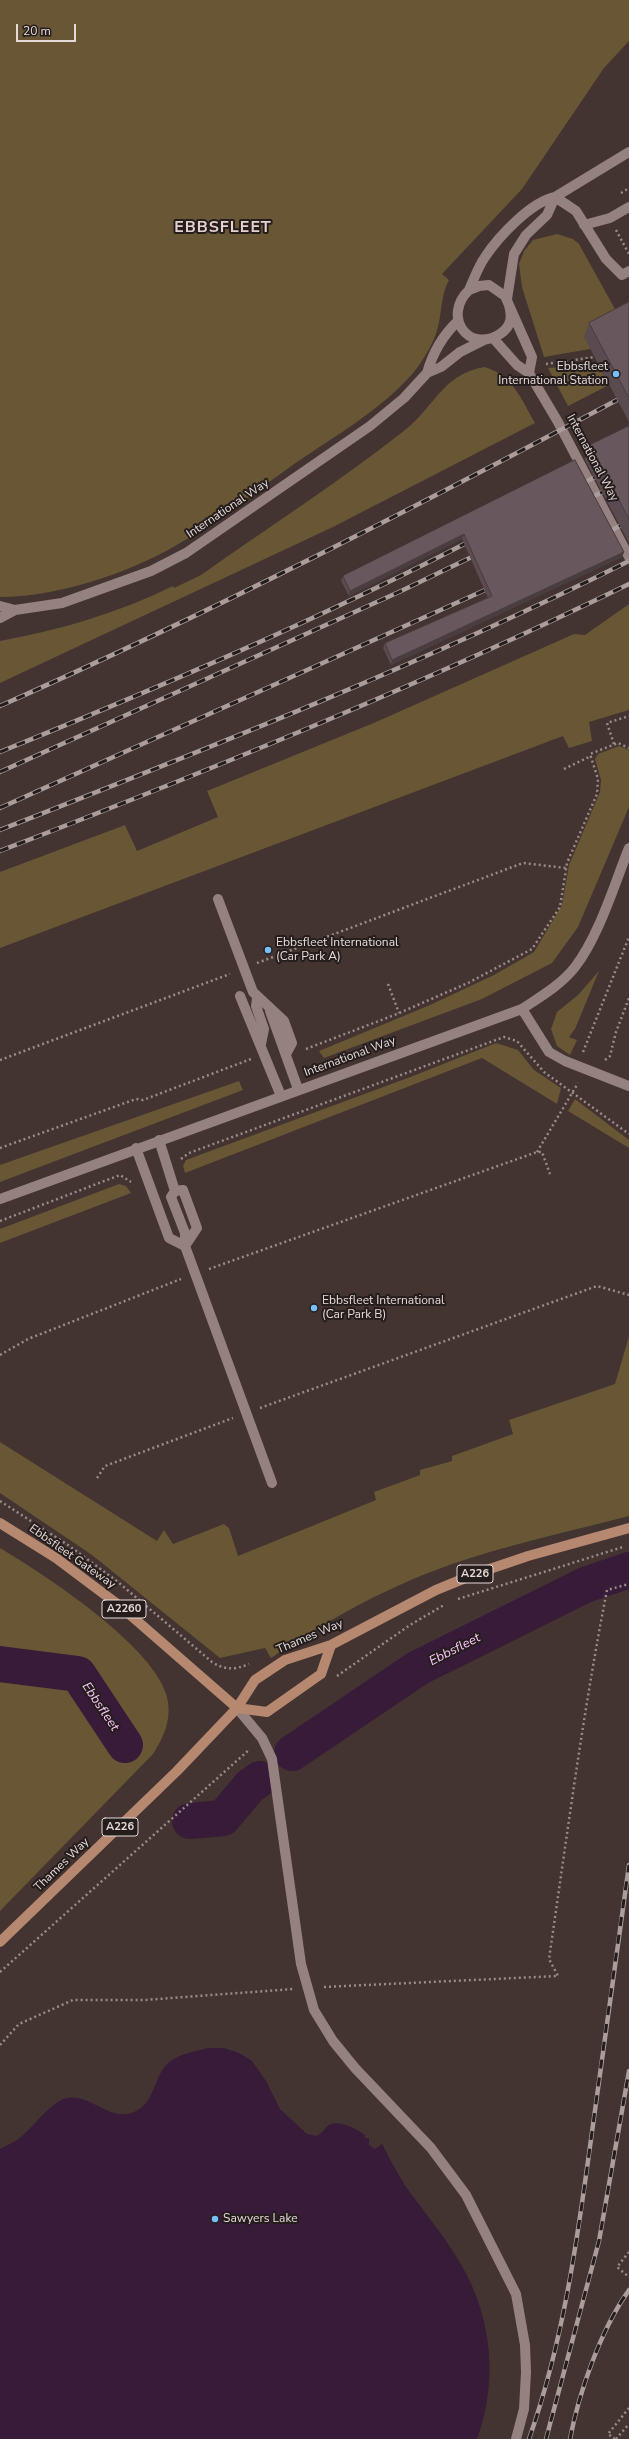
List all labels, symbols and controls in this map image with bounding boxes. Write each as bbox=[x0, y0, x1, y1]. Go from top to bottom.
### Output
scale bar bbox=[18, 16, 78, 42]
text: 20 m bbox=[23, 23, 51, 39]
district label: EBBSFLEET bbox=[174, 218, 272, 238]
place label: Ebbsfleet International Station bbox=[498, 360, 608, 388]
marker: Ebbsfleet International Station bbox=[611, 369, 621, 379]
street label: International Way bbox=[563, 412, 621, 504]
street label: International Way bbox=[184, 476, 272, 542]
place label: Ebbsfleet International (Car Park A) bbox=[276, 936, 399, 964]
marker: Ebbsfleet International (Car Park A) bbox=[263, 945, 273, 955]
street label: International Way bbox=[302, 1034, 398, 1080]
place label: Ebbsfleet International (Car Park B) bbox=[322, 1294, 445, 1322]
marker: Ebbsfleet International (Car Park B) bbox=[309, 1303, 319, 1313]
street label: Ebbsfleet Gateway bbox=[26, 1522, 118, 1592]
road number: A226 bbox=[457, 1565, 493, 1583]
road number: A2260 bbox=[102, 1600, 146, 1618]
street label: Thames Way bbox=[275, 1617, 345, 1657]
water label: Ebbsfleet bbox=[427, 1630, 483, 1670]
water label: Ebbsfleet bbox=[78, 1680, 122, 1734]
road number: A226 bbox=[102, 1818, 138, 1836]
street label: Thames Way bbox=[31, 1835, 93, 1895]
place label: Sawyers Lake bbox=[223, 2212, 298, 2226]
marker: Sawyers Lake bbox=[210, 2214, 220, 2224]

